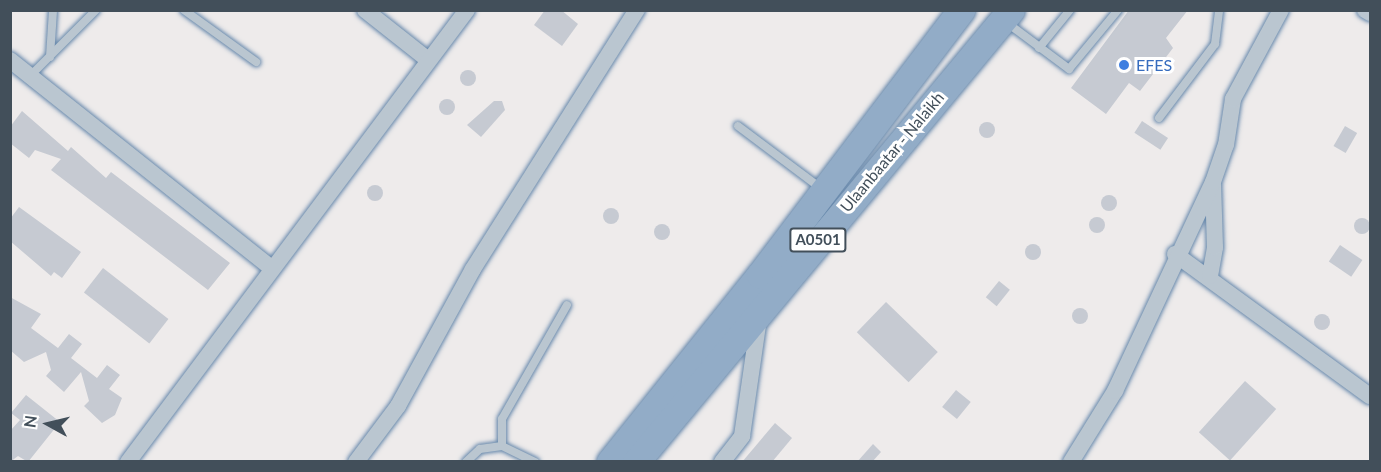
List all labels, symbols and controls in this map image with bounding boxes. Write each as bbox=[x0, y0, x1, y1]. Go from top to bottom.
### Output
place label: EFES bbox=[1136, 55, 1172, 75]
marker: EFES bbox=[1117, 58, 1131, 72]
street label: Ulaanbaatar - Nalaikh bbox=[836, 88, 948, 216]
road number: A0501 bbox=[788, 228, 848, 252]
north arrow bbox=[18, 394, 78, 454]
text: N bbox=[19, 414, 40, 429]

